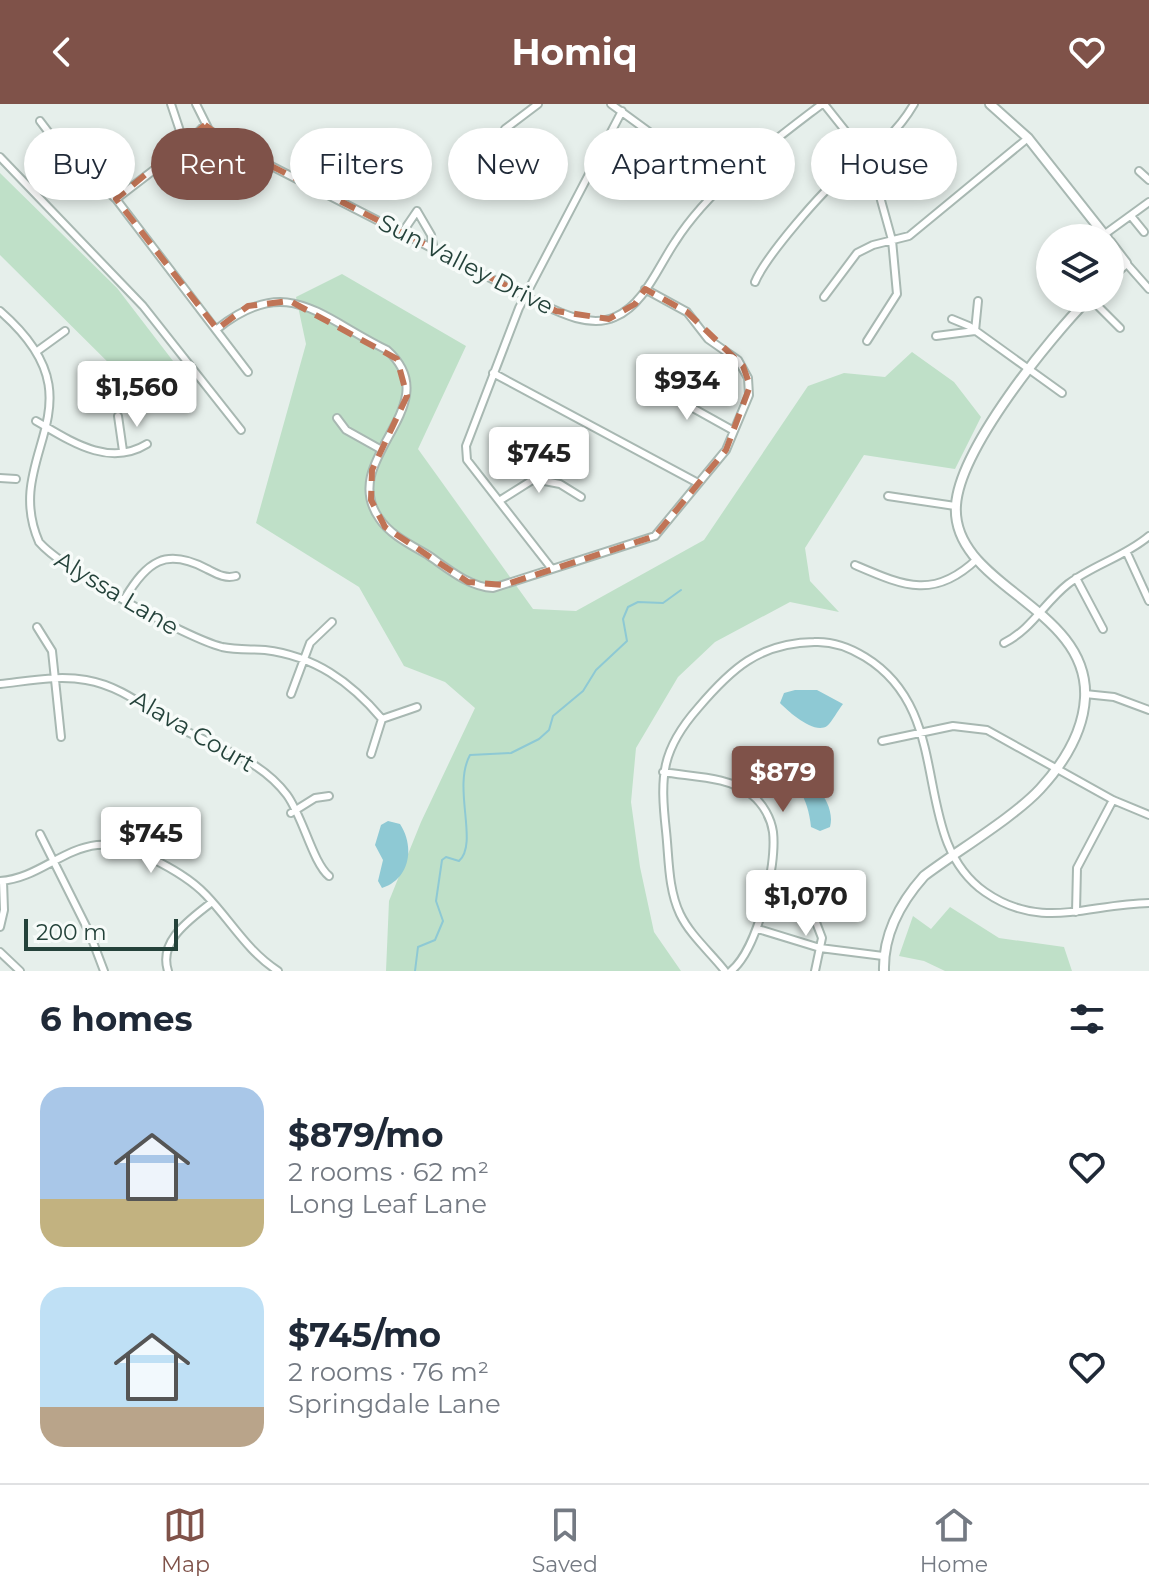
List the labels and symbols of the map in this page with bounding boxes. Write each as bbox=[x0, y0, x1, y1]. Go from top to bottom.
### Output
street label: Sun Valley Drive bbox=[374, 207, 558, 321]
pin: $934 bbox=[640, 354, 734, 422]
pin: $1,560 bbox=[72, 361, 202, 429]
pin: $745 bbox=[492, 427, 586, 495]
street label: Alyssa Lane bbox=[50, 545, 184, 641]
street label: Alava Court bbox=[126, 684, 260, 778]
pin: $879 bbox=[736, 746, 830, 814]
pin: $745 bbox=[104, 807, 198, 875]
pin: $1,070 bbox=[741, 870, 871, 938]
scale bar bbox=[24, 915, 178, 951]

